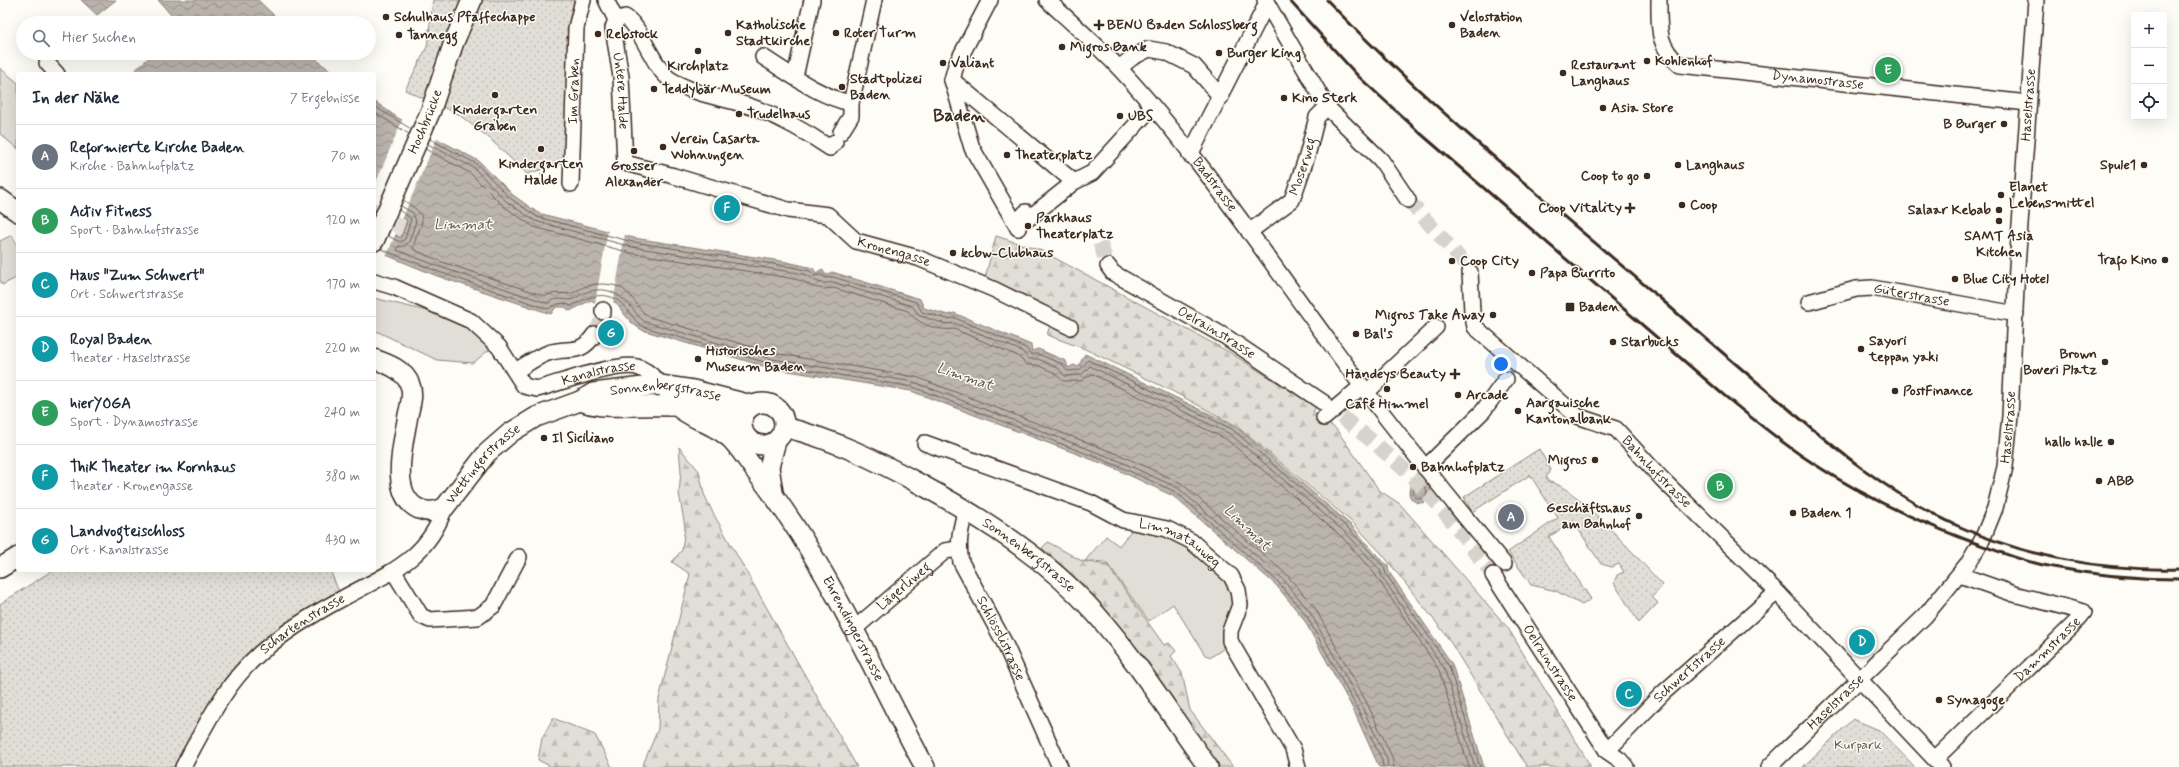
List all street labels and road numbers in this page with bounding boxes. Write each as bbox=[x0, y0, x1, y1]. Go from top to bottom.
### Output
street label: Untere Halde bbox=[608, 51, 632, 130]
street label: Im Graben bbox=[564, 58, 584, 124]
street label: Dynamostrasse bbox=[1771, 66, 1865, 94]
street label: Haselstrasse bbox=[2017, 68, 2040, 142]
street label: Hochbrücke bbox=[404, 87, 446, 157]
street label: Moserweg bbox=[1285, 135, 1322, 198]
street label: Badstrasse bbox=[1188, 154, 1241, 216]
street label: Kronengasse bbox=[855, 233, 934, 271]
street label: Güterstrasse bbox=[1872, 279, 1951, 311]
street label: Oelrainstrasse bbox=[1174, 302, 1259, 363]
street label: Kanalstrasse bbox=[560, 357, 636, 390]
street label: Sonnenbergstrasse bbox=[609, 375, 723, 406]
street label: Haselstrasse bbox=[1996, 391, 2020, 464]
street label: Wettingerstrasse bbox=[442, 420, 524, 508]
street label: Bahnhofstrasse bbox=[1618, 432, 1695, 512]
street label: Sonnenbergstrasse bbox=[979, 514, 1079, 596]
street label: Limmatauweg bbox=[1137, 514, 1224, 572]
street label: Lägerliweg bbox=[873, 558, 936, 615]
street label: Ehrendingerstrasse bbox=[818, 573, 888, 684]
street label: Schartenstrasse bbox=[256, 590, 348, 658]
street label: Schlösslistrasse bbox=[972, 593, 1029, 684]
street label: Dammstrasse bbox=[2010, 614, 2085, 686]
street label: Oelrainstrasse bbox=[1519, 621, 1582, 705]
street label: Schwertstrasse bbox=[1649, 632, 1730, 707]
street label: Haselstrasse bbox=[1803, 671, 1868, 734]

